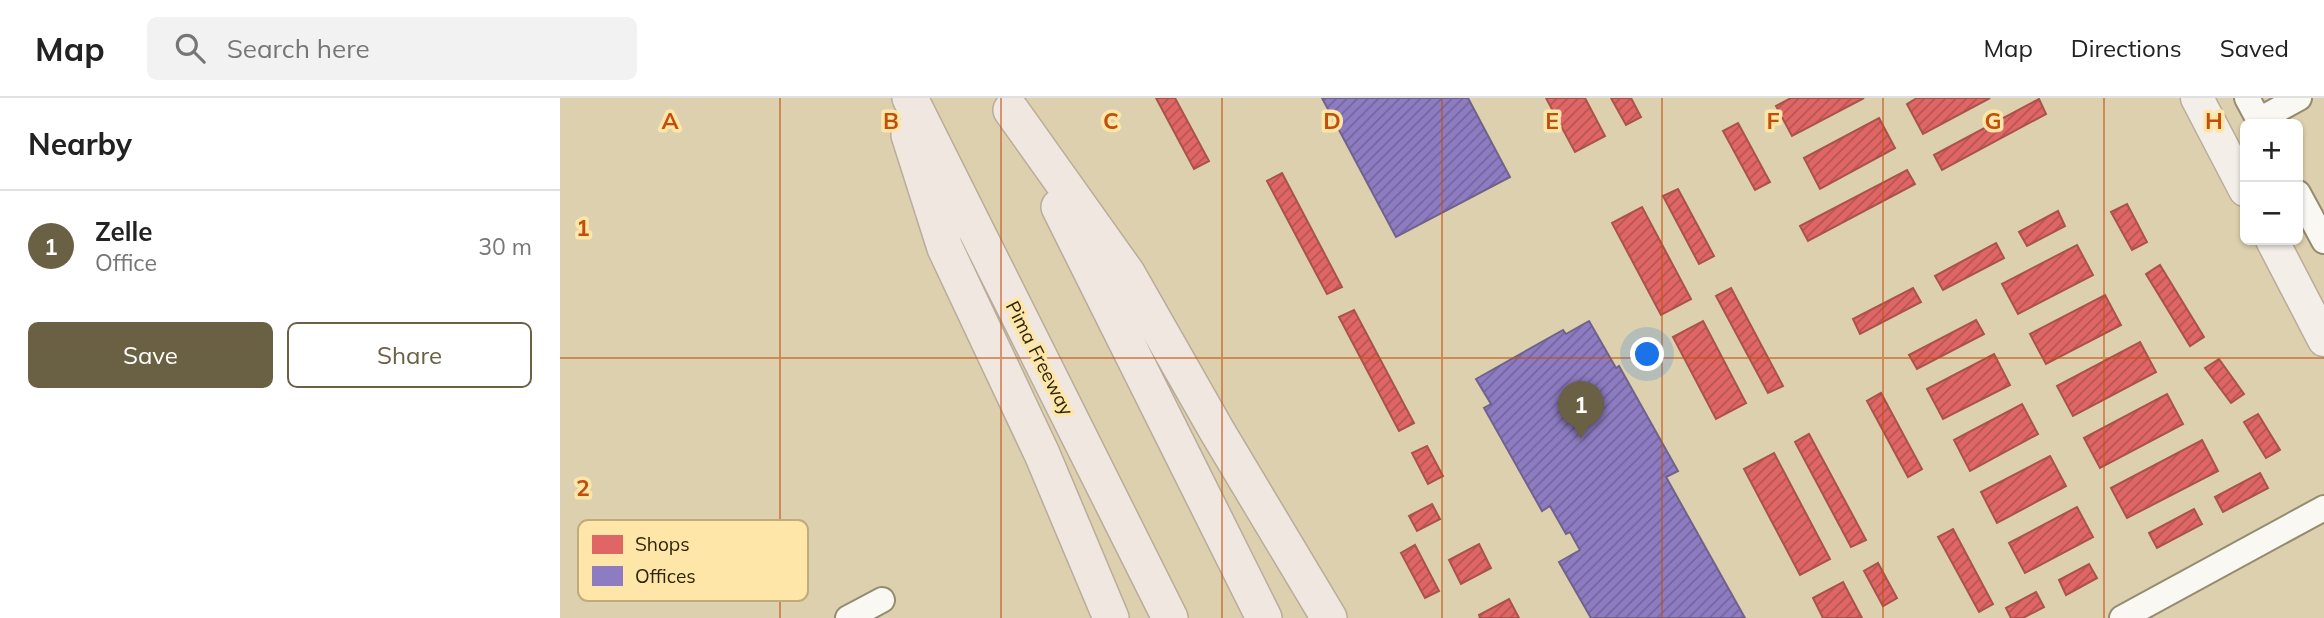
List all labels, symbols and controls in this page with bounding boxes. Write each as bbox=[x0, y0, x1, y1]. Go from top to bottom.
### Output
search box bbox=[147, 17, 637, 80]
text: Map bbox=[35, 28, 105, 69]
icon: search bbox=[171, 29, 209, 67]
text: Search here bbox=[227, 32, 370, 65]
text: Map bbox=[1983, 33, 2033, 63]
text: Directions bbox=[2071, 33, 2182, 63]
text: Saved bbox=[2220, 33, 2289, 63]
text: A bbox=[661, 106, 679, 135]
text: B bbox=[883, 106, 899, 135]
text: C bbox=[1103, 106, 1119, 135]
text: D bbox=[1323, 106, 1341, 135]
text: E bbox=[1545, 106, 1559, 135]
text: F bbox=[1766, 106, 1780, 135]
text: G bbox=[1984, 106, 2002, 135]
text: H bbox=[2205, 106, 2223, 135]
map controls bbox=[2240, 119, 2303, 245]
button: + bbox=[2240, 119, 2303, 182]
text: Nearby bbox=[28, 125, 132, 163]
button: − bbox=[2240, 182, 2303, 245]
text: 1 bbox=[576, 213, 590, 242]
text: Zelle bbox=[95, 215, 153, 248]
text: 1 bbox=[44, 232, 58, 261]
text: 30 m bbox=[478, 232, 532, 261]
text: Office bbox=[95, 248, 157, 277]
street label: Pima Freeway bbox=[1001, 297, 1079, 419]
button: Save bbox=[28, 322, 273, 388]
button: Share bbox=[287, 322, 532, 388]
your location bbox=[1630, 337, 1664, 371]
pin: 1 bbox=[1558, 381, 1604, 439]
text: 2 bbox=[576, 473, 590, 502]
legend bbox=[578, 520, 808, 601]
text: Shops bbox=[635, 532, 690, 556]
text: Offices bbox=[635, 564, 696, 588]

